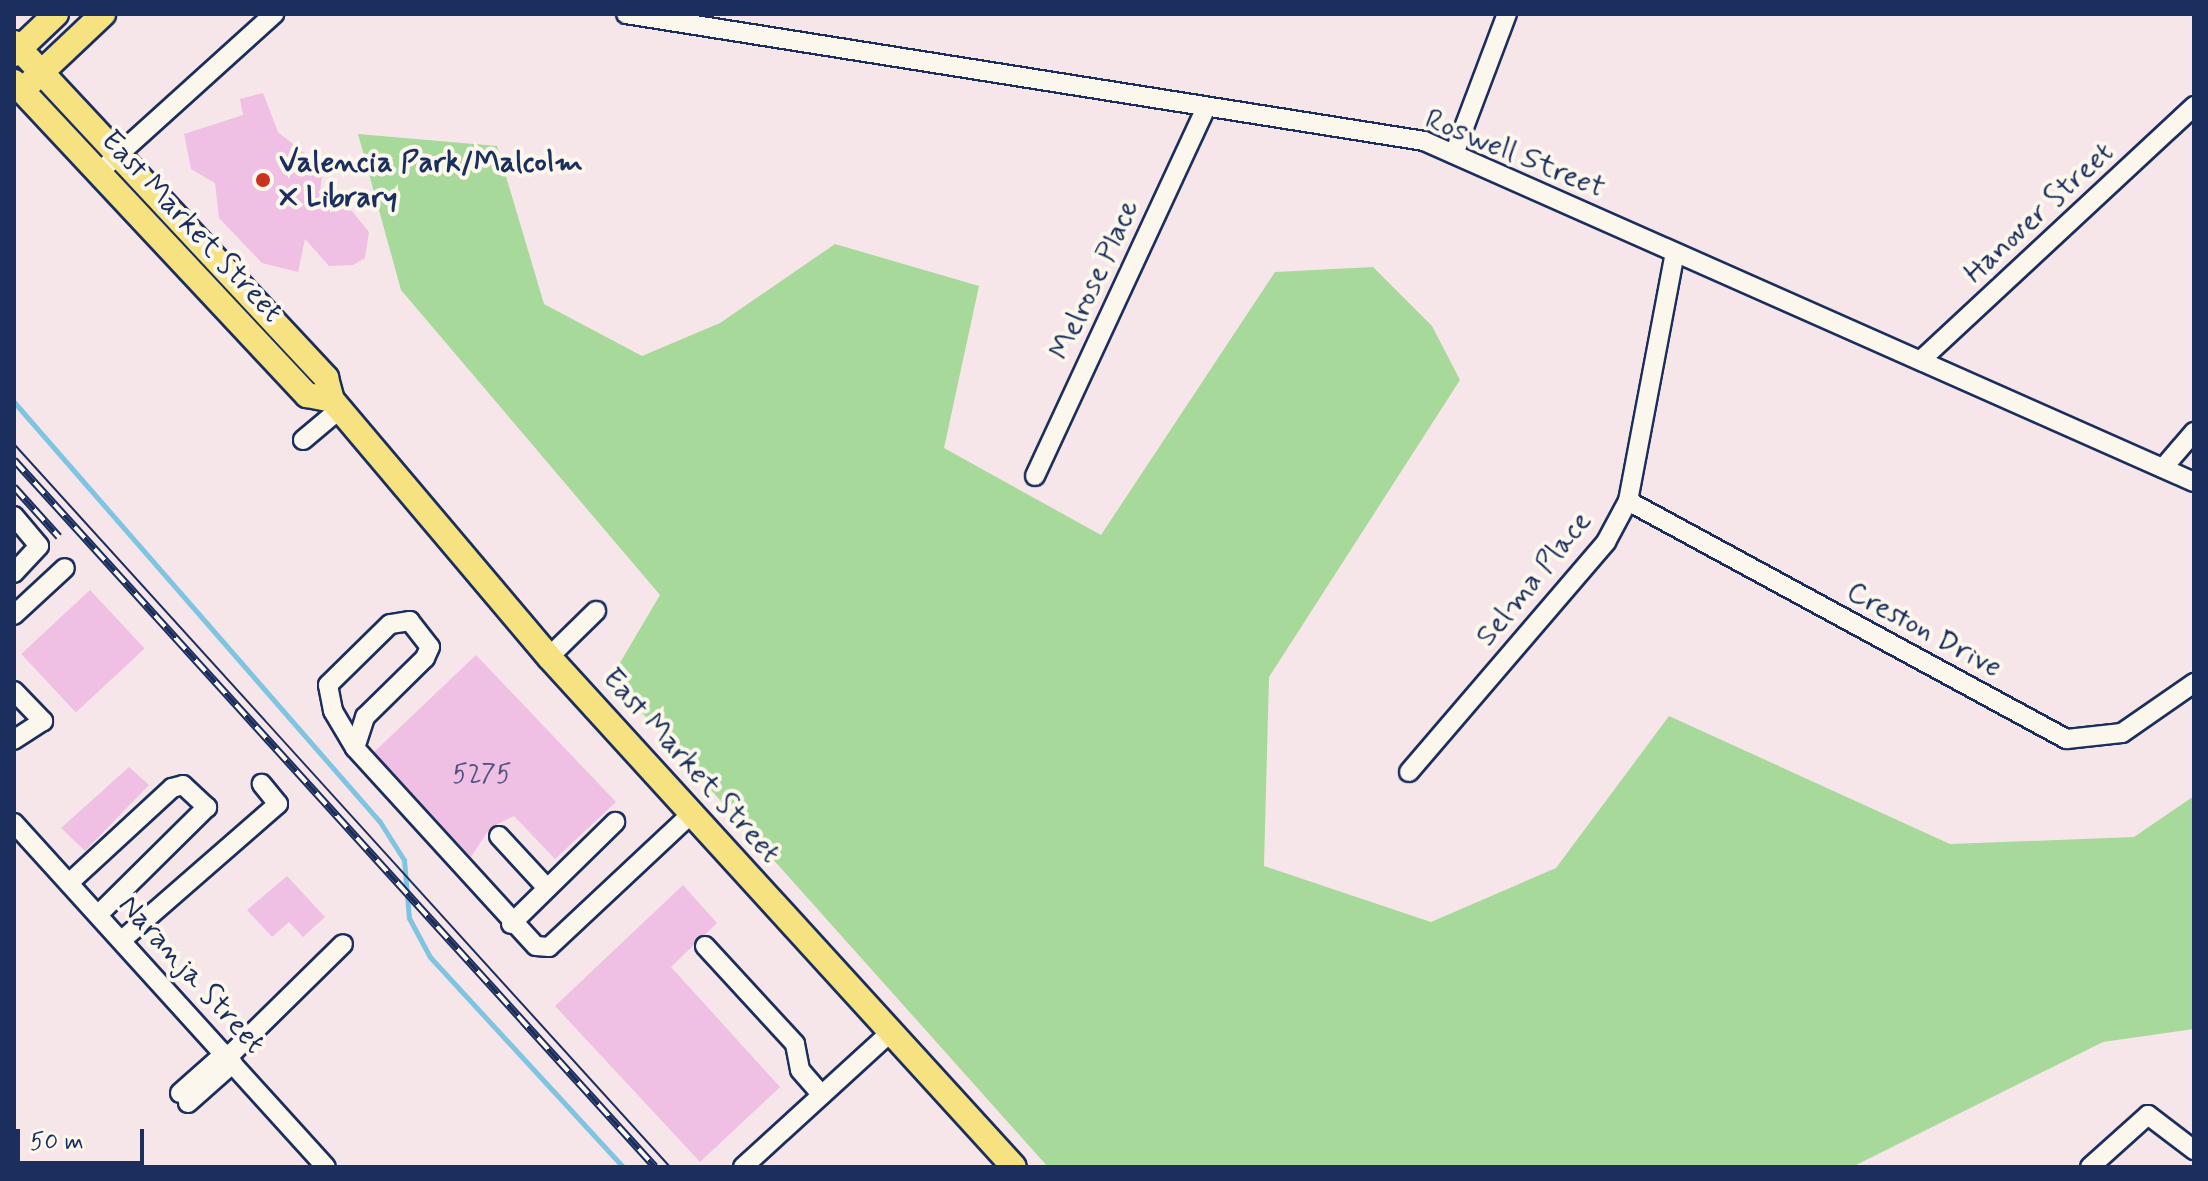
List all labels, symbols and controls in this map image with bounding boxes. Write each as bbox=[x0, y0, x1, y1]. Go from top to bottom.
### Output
street label: Roswell Street bbox=[1420, 102, 1610, 206]
street label: East Market Street bbox=[91, 121, 291, 333]
street label: Hanover Street bbox=[1955, 133, 2123, 293]
place label: Valencia Park/Malcolm X Library bbox=[279, 145, 583, 216]
marker: Valencia Park/Malcolm X Library bbox=[254, 171, 272, 189]
street label: Melrose Place bbox=[1042, 193, 1148, 367]
street label: Selma Place bbox=[1470, 505, 1598, 653]
street label: Creston Drive bbox=[1841, 575, 2007, 685]
street label: East Market Street bbox=[592, 659, 790, 873]
house number: 5275 bbox=[452, 760, 512, 792]
street label: Naranja Street bbox=[108, 886, 274, 1064]
scale bar bbox=[20, 1113, 148, 1163]
text: 50 m bbox=[30, 1127, 84, 1158]

